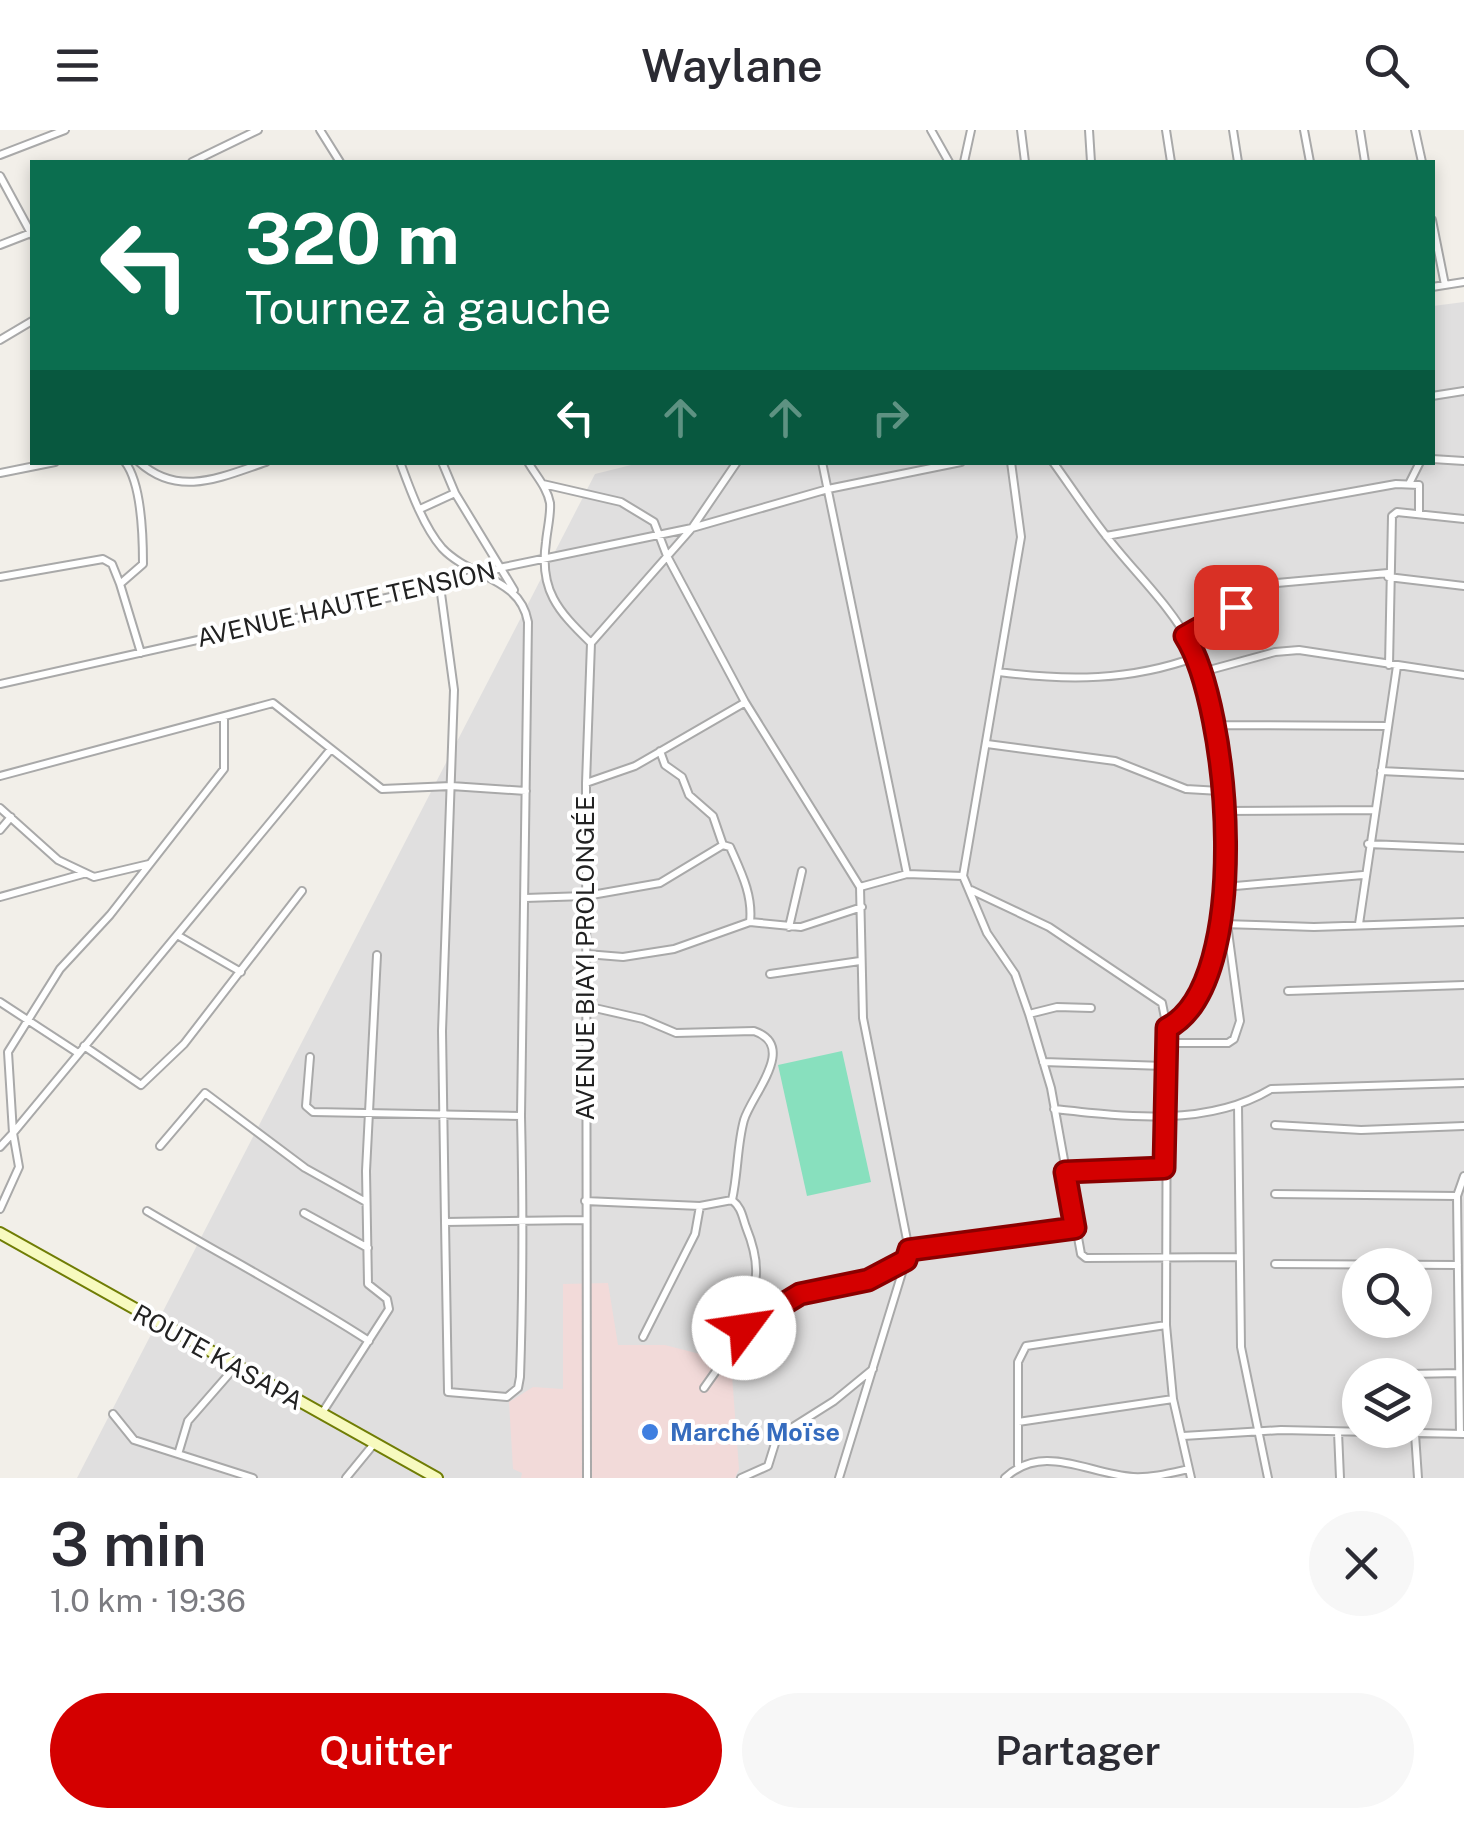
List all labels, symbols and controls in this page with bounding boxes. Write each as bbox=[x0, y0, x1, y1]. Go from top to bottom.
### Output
icon: menu bbox=[50, 38, 105, 93]
icon: search bbox=[1359, 38, 1414, 93]
text: Waylane bbox=[641, 39, 823, 92]
text: 320 m bbox=[245, 197, 460, 280]
icon: left bbox=[80, 200, 210, 330]
text: Tournez à gauche bbox=[245, 281, 611, 334]
icon: left bbox=[548, 390, 603, 445]
icon: ahead bbox=[653, 390, 708, 445]
icon: ahead bbox=[758, 390, 813, 445]
icon: right bbox=[863, 390, 918, 445]
street label: AVENUE HAUTE TENSION bbox=[194, 555, 498, 653]
pin bbox=[1194, 565, 1279, 650]
icon: arrive bbox=[1209, 580, 1264, 635]
street label: AVENUE BIAYI PROLONGÉE bbox=[570, 795, 600, 1121]
map controls bbox=[1342, 1248, 1432, 1448]
button: search bbox=[1342, 1248, 1432, 1338]
position arrow bbox=[692, 1276, 796, 1380]
street label: ROUTE KASAPA bbox=[128, 1298, 308, 1416]
button: layers bbox=[1342, 1358, 1432, 1448]
place label: Marché Moïse bbox=[670, 1417, 840, 1447]
marker: Marché Moïse bbox=[639, 1421, 661, 1443]
text: 3 min bbox=[50, 1509, 207, 1580]
button: close bbox=[1309, 1511, 1414, 1616]
text: 1.0 km · 19:36 bbox=[50, 1582, 246, 1619]
button: Quitter bbox=[50, 1693, 722, 1808]
button: Partager bbox=[742, 1693, 1414, 1808]

